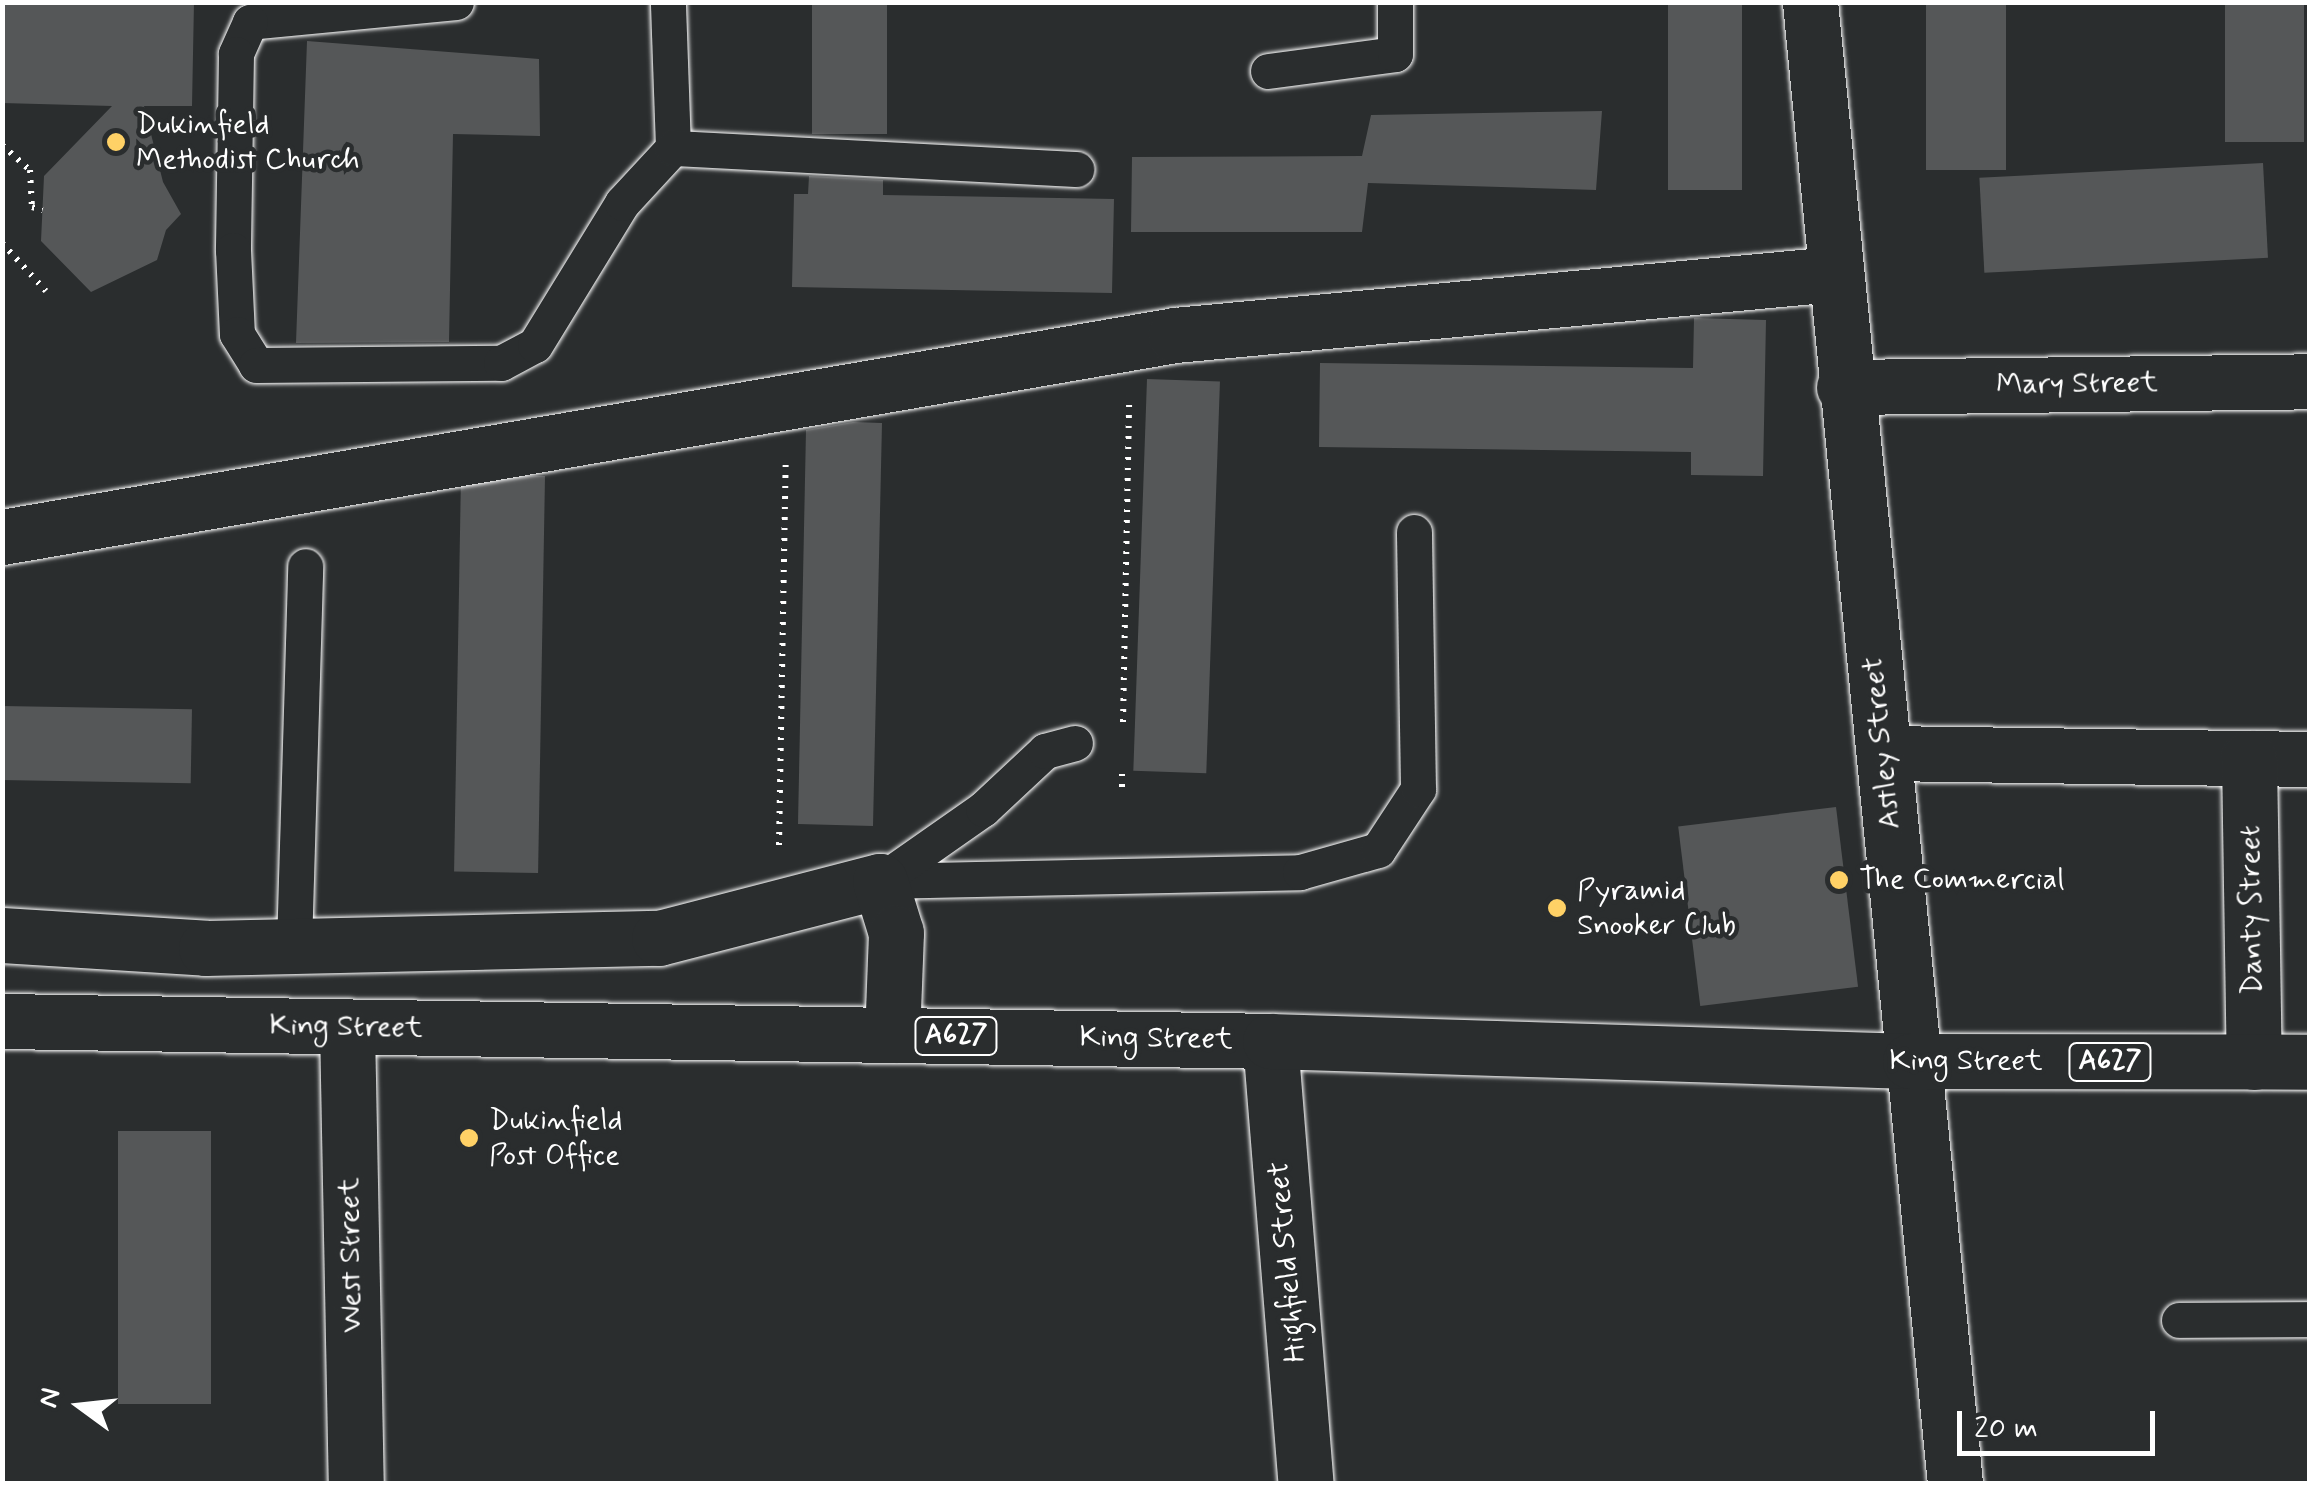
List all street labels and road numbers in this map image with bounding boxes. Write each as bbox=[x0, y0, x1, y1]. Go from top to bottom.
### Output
street label: Mary Street bbox=[1996, 365, 2158, 403]
street label: Astley Street bbox=[1855, 656, 1909, 830]
street label: Danty Street bbox=[2232, 822, 2272, 998]
street label: King Street bbox=[269, 1008, 423, 1046]
road number: A627 bbox=[914, 1013, 998, 1059]
street label: King Street bbox=[1079, 1020, 1233, 1058]
road number: A627 bbox=[2068, 1039, 2152, 1085]
street label: King Street bbox=[1889, 1043, 2043, 1079]
street label: Highfield Street bbox=[1261, 1161, 1315, 1363]
street label: West Street bbox=[332, 1177, 370, 1333]

